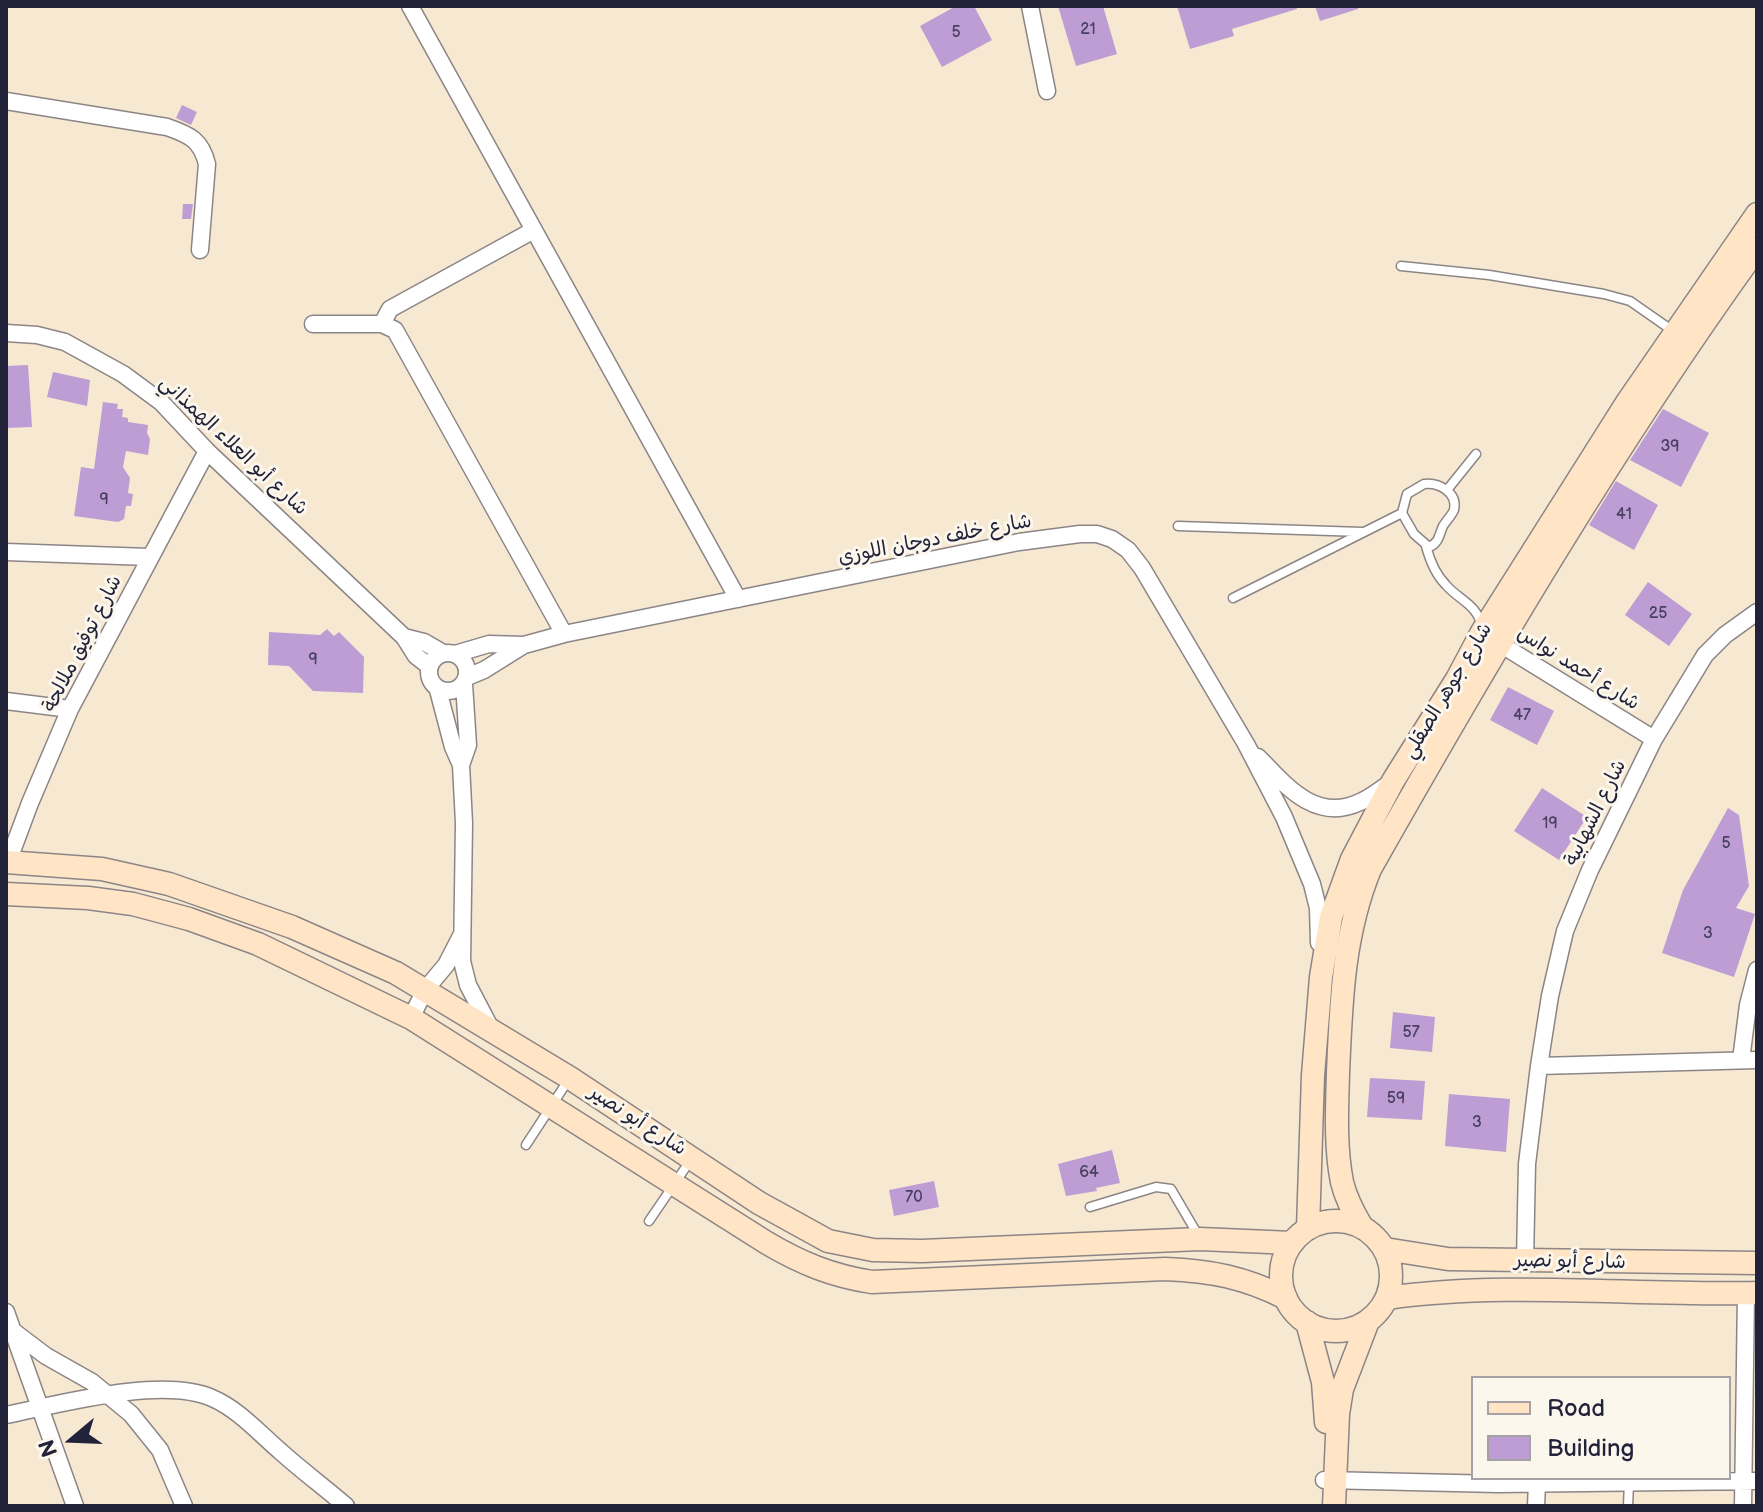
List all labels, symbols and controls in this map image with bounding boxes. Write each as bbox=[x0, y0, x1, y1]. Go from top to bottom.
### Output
house number: 21 bbox=[1080, 20, 1096, 40]
house number: 5 bbox=[951, 23, 961, 43]
street label: شارع أبو العلاء الهمذاني bbox=[154, 371, 312, 521]
house number: 39 bbox=[1660, 437, 1680, 457]
house number: 9 bbox=[99, 490, 109, 510]
house number: 41 bbox=[1616, 505, 1632, 525]
street label: شارع خلف دوجان اللوزي bbox=[836, 509, 1034, 571]
street label: شارع توفيق ملالحة bbox=[38, 571, 128, 717]
house number: 25 bbox=[1649, 604, 1667, 624]
street label: شارع جوهر الصقلي bbox=[1398, 619, 1498, 763]
street label: شارع أحمد نواس bbox=[1512, 622, 1644, 716]
house number: 9 bbox=[308, 650, 318, 670]
house number: 47 bbox=[1513, 706, 1531, 726]
street label: شارع الشهابية bbox=[1560, 756, 1632, 870]
house number: 19 bbox=[1542, 814, 1558, 834]
house number: 5 bbox=[1721, 834, 1731, 854]
house number: 3 bbox=[1703, 924, 1713, 944]
house number: 57 bbox=[1402, 1023, 1420, 1043]
street label: شارع أبو نصير bbox=[584, 1081, 690, 1161]
house number: 59 bbox=[1387, 1089, 1405, 1109]
house number: 3 bbox=[1472, 1113, 1482, 1133]
house number: 64 bbox=[1079, 1163, 1099, 1183]
house number: 70 bbox=[905, 1188, 923, 1208]
street label: شارع أبو نصير bbox=[1514, 1249, 1626, 1275]
legend bbox=[1471, 1376, 1731, 1480]
text: Road bbox=[1547, 1394, 1605, 1423]
north arrow bbox=[32, 1400, 112, 1480]
text: Building bbox=[1547, 1434, 1634, 1463]
text: N bbox=[33, 1436, 64, 1460]

